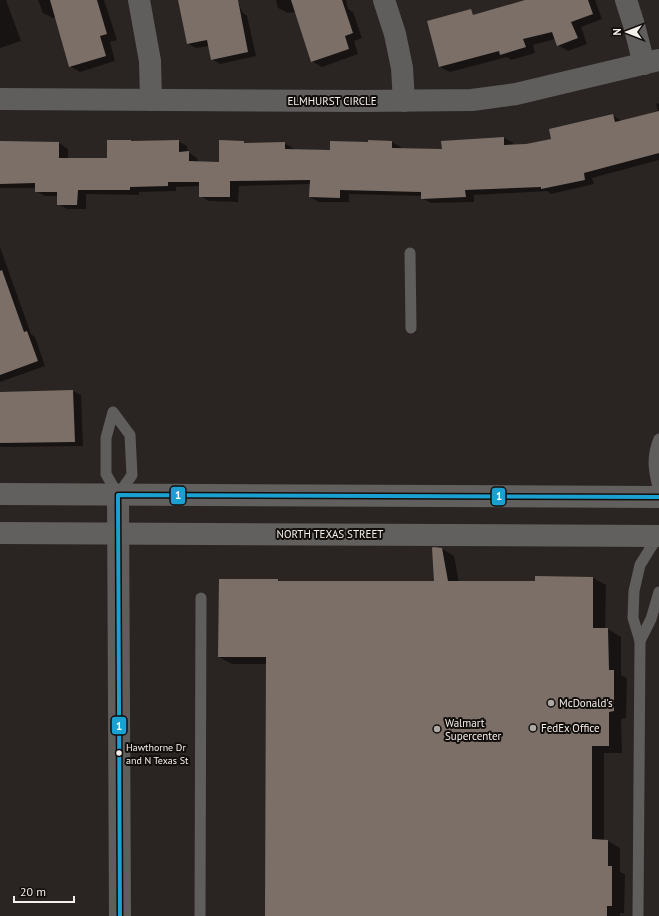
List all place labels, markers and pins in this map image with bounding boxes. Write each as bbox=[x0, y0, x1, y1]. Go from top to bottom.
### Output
place label: McDonald's bbox=[559, 696, 613, 710]
marker: McDonald's bbox=[546, 698, 556, 708]
place label: Walmart Supercenter bbox=[445, 716, 502, 743]
place label: FedEx Office bbox=[541, 721, 600, 735]
marker: FedEx Office bbox=[528, 723, 538, 733]
marker: Walmart Supercenter bbox=[432, 724, 442, 734]
place label: Hawthorne Dr and N Texas St bbox=[126, 741, 189, 767]
marker: Hawthorne Dr and N Texas St bbox=[114, 748, 124, 758]

